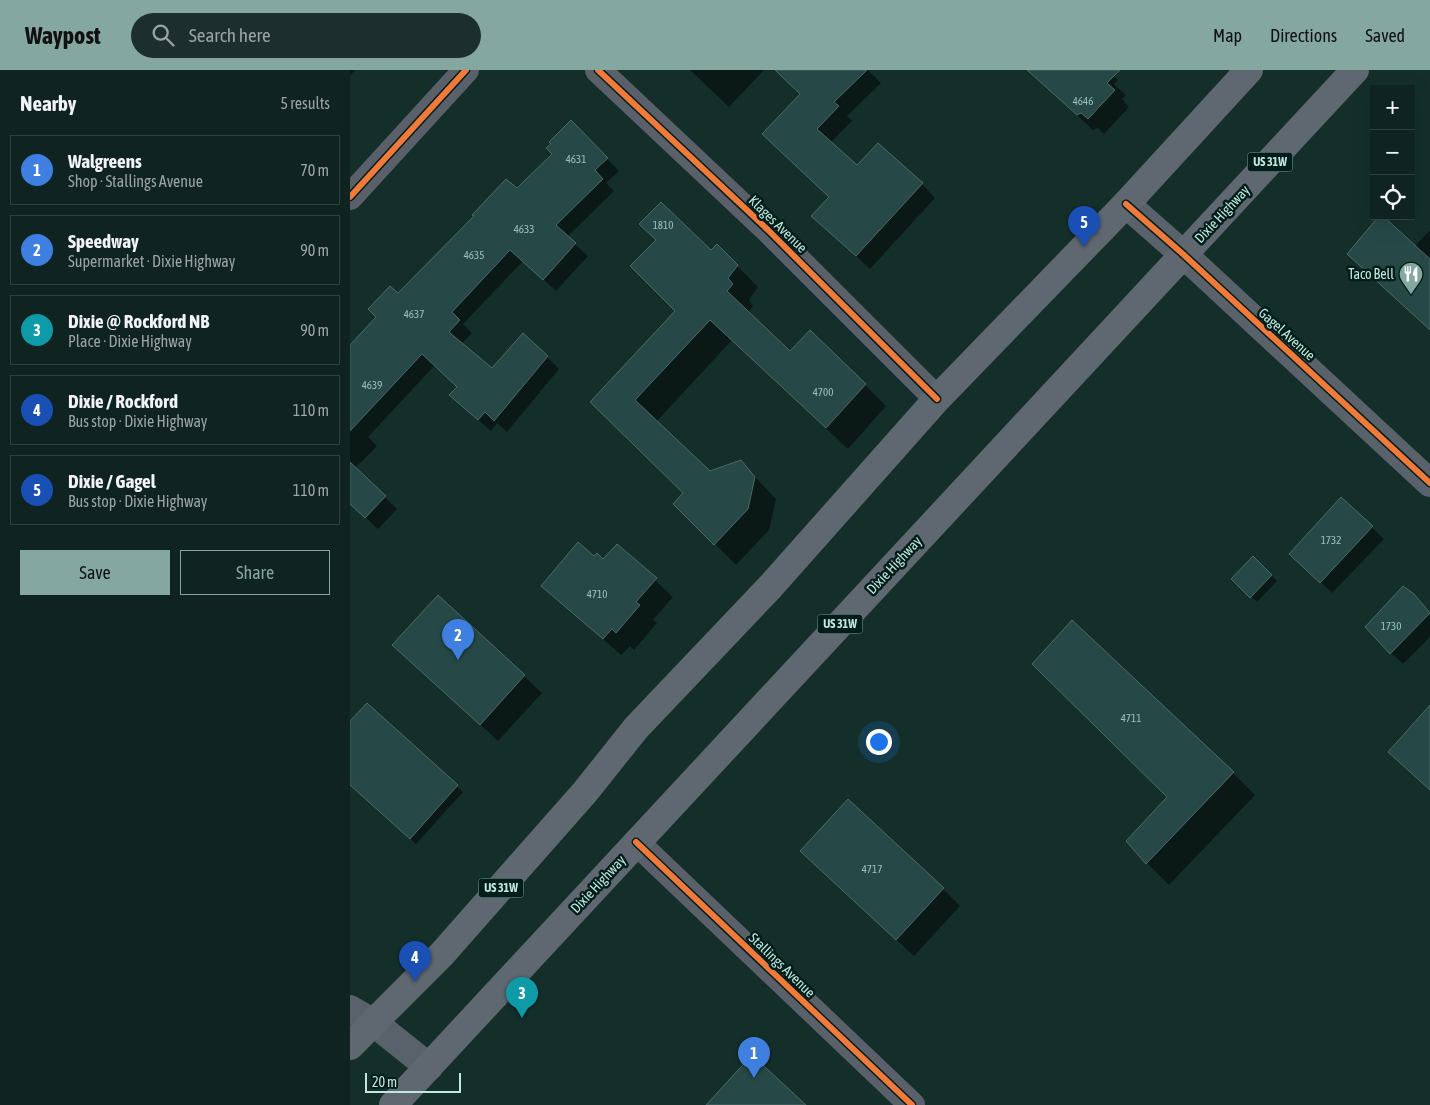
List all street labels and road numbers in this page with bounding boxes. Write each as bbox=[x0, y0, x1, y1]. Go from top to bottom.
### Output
road number: US 31W bbox=[1248, 152, 1292, 171]
street label: Dixie Highway bbox=[1191, 182, 1253, 246]
street label: Klages Avenue bbox=[746, 192, 810, 256]
street label: Gagel Avenue bbox=[1255, 304, 1319, 364]
street label: Dixie Highway bbox=[863, 533, 925, 597]
road number: US 31W bbox=[818, 614, 862, 634]
street label: Dixie Highway bbox=[567, 852, 629, 916]
road number: US 31W bbox=[478, 878, 524, 898]
street label: Stallings Avenue bbox=[746, 930, 818, 1000]

